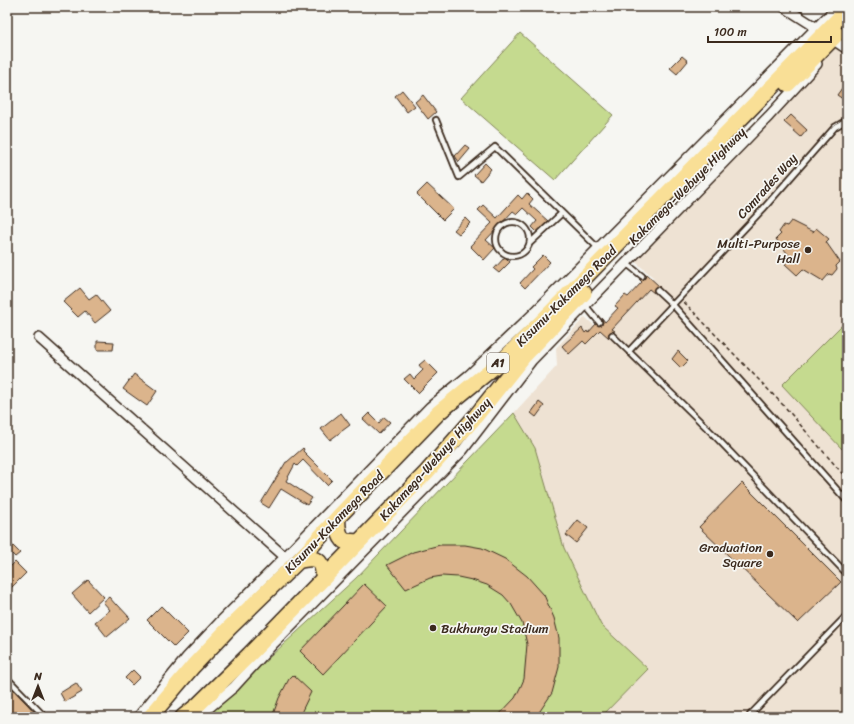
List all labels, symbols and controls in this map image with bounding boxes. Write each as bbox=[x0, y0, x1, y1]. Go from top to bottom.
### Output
scale bar bbox=[708, 18, 831, 44]
text: 100 m bbox=[714, 21, 747, 43]
street label: Kakamega-Webuye Highway bbox=[623, 121, 752, 250]
street label: Comrades Way bbox=[731, 148, 803, 224]
place label: Multi-Purpose Hall bbox=[717, 232, 800, 270]
street label: Kisumu-Kakamega Road bbox=[510, 239, 623, 352]
marker: Multi-Purpose Hall bbox=[803, 245, 813, 255]
road number: A1 bbox=[487, 353, 509, 373]
street label: Kakamega-Webuye Highway bbox=[373, 392, 497, 526]
street label: Kisumu-Kakamega Road bbox=[279, 464, 390, 579]
place label: Graduation Square bbox=[699, 536, 762, 574]
marker: Graduation Square bbox=[765, 549, 775, 559]
place label: Bukhungu Stadium bbox=[441, 617, 549, 640]
marker: Bukhungu Stadium bbox=[428, 623, 438, 633]
north arrow bbox=[18, 666, 58, 706]
text: N bbox=[33, 667, 42, 686]

